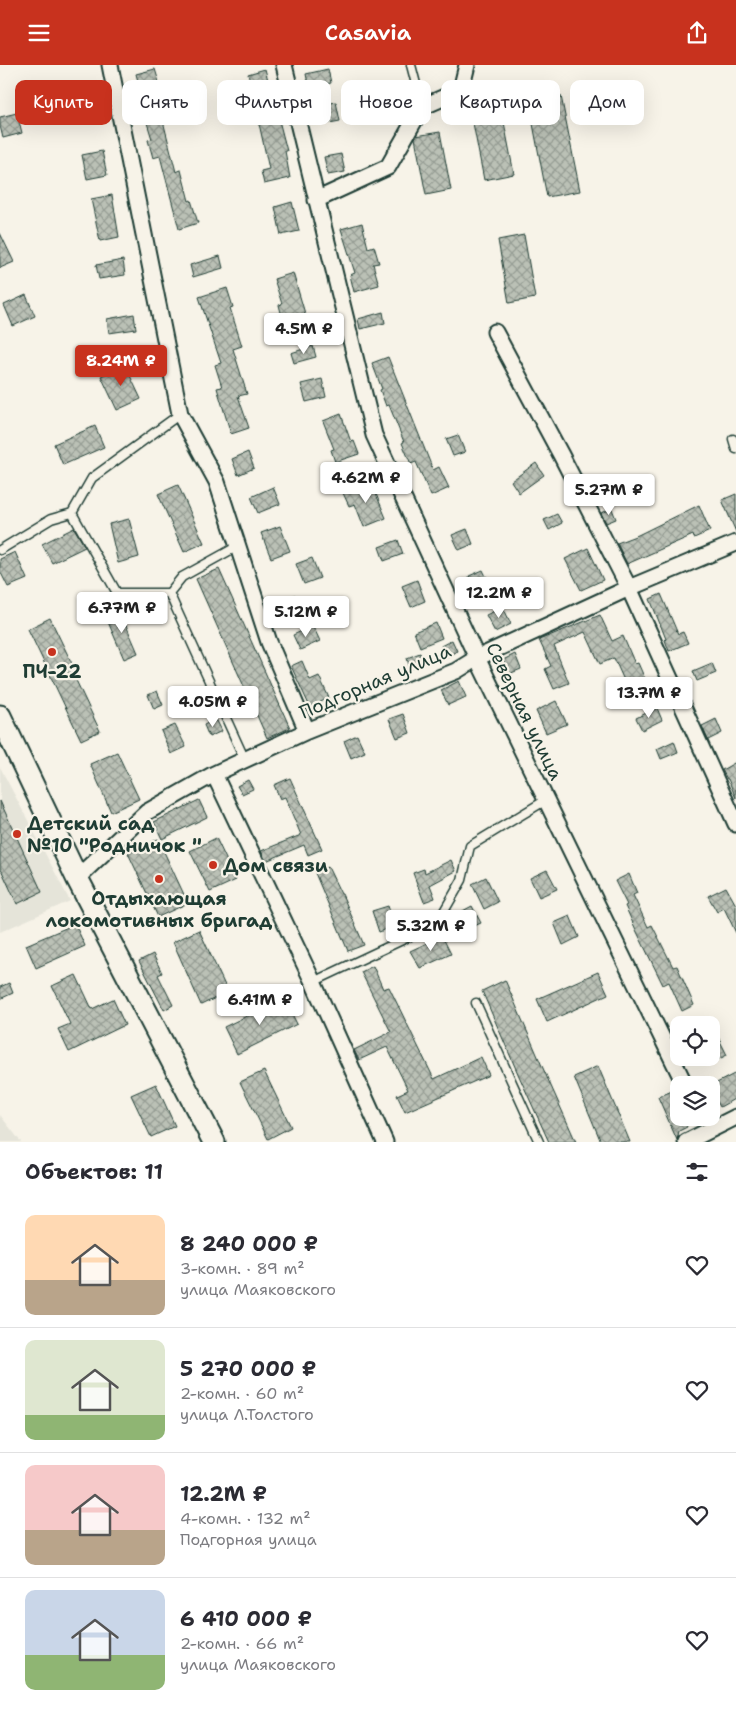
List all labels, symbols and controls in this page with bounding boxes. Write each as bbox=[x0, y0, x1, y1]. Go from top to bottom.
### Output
text: Casavia bbox=[325, 18, 411, 47]
icon: menu bbox=[25, 19, 53, 47]
icon: share bbox=[683, 19, 711, 47]
chip: Купить bbox=[15, 80, 112, 125]
chip: Снять bbox=[122, 80, 207, 125]
chip: Фильтры bbox=[217, 80, 331, 125]
chip: Новое bbox=[341, 80, 431, 125]
chip: Квартира bbox=[441, 80, 560, 125]
chip: Дом bbox=[570, 80, 644, 125]
pin: 4.5M ₽ bbox=[263, 313, 345, 355]
text: 4.5M ₽ bbox=[275, 318, 333, 339]
pin: 8.24M ₽ bbox=[75, 345, 167, 387]
text: 8.24M ₽ bbox=[86, 350, 156, 371]
pin: 4.62M ₽ bbox=[320, 461, 412, 504]
text: 4.62M ₽ bbox=[331, 467, 401, 488]
pin: 5.27M ₽ bbox=[563, 473, 655, 516]
text: 5.27M ₽ bbox=[575, 479, 643, 500]
pin: 12.2M ₽ bbox=[453, 577, 545, 619]
text: 12.2M ₽ bbox=[466, 582, 532, 603]
pin: 6.77M ₽ bbox=[76, 591, 168, 634]
pin: 5.12M ₽ bbox=[260, 595, 352, 638]
text: 6.77M ₽ bbox=[88, 597, 156, 618]
text: 5.12M ₽ bbox=[274, 601, 338, 622]
street label: Подгорная улица bbox=[296, 638, 455, 725]
street label: Северная улица bbox=[480, 638, 569, 784]
marker: ПЧ-22 bbox=[46, 646, 58, 658]
place label: ПЧ-22 bbox=[22, 659, 82, 684]
pin: 13.7M ₽ bbox=[603, 677, 695, 719]
text: 13.7M ₽ bbox=[617, 682, 681, 703]
pin: 4.05M ₽ bbox=[167, 685, 259, 728]
text: 4.05M ₽ bbox=[179, 691, 247, 712]
place label: Детский сад №10 "Родничок " bbox=[27, 811, 202, 858]
marker: Детский сад №10 "Родничок " bbox=[11, 828, 23, 840]
place label: Дом связи bbox=[223, 853, 328, 878]
marker: Дом связи bbox=[207, 859, 219, 871]
marker: Отдыхающая локомотивных бригад bbox=[153, 873, 165, 885]
place label: Отдыхающая локомотивных бригад bbox=[46, 886, 273, 933]
pin: 5.32M ₽ bbox=[385, 909, 477, 952]
text: 5.32M ₽ bbox=[397, 915, 465, 936]
pin: 6.41M ₽ bbox=[214, 983, 306, 1026]
text: 6.41M ₽ bbox=[227, 989, 293, 1010]
map controls bbox=[670, 1016, 720, 1126]
button: locate bbox=[670, 1016, 720, 1066]
button: layers bbox=[670, 1076, 720, 1126]
text: Объектов: 11 bbox=[25, 1158, 163, 1186]
icon: filters bbox=[683, 1158, 711, 1186]
text: 8 240 000 ₽ bbox=[180, 1230, 318, 1258]
icon: home bbox=[65, 1235, 125, 1295]
icon: heart bbox=[683, 1251, 711, 1279]
text: 3-комн. · 89 m² bbox=[180, 1258, 305, 1279]
text: улица Маяковского bbox=[180, 1279, 336, 1300]
text: 5 270 000 ₽ bbox=[180, 1355, 317, 1383]
icon: home bbox=[65, 1360, 125, 1420]
icon: heart bbox=[683, 1376, 711, 1404]
text: 2-комн. · 60 m² bbox=[180, 1383, 304, 1404]
text: улица Л.Толстого bbox=[180, 1404, 314, 1425]
text: 12.2M ₽ bbox=[180, 1480, 267, 1508]
icon: home bbox=[65, 1485, 125, 1545]
icon: heart bbox=[683, 1501, 711, 1529]
text: 4-комн. · 132 m² bbox=[180, 1508, 311, 1529]
text: Подгорная улица bbox=[180, 1529, 317, 1550]
text: 6 410 000 ₽ bbox=[180, 1605, 312, 1633]
icon: home bbox=[65, 1610, 125, 1670]
icon: heart bbox=[683, 1626, 711, 1654]
text: 2-комн. · 66 m² bbox=[180, 1633, 304, 1654]
text: улица Маяковского bbox=[180, 1654, 336, 1675]

